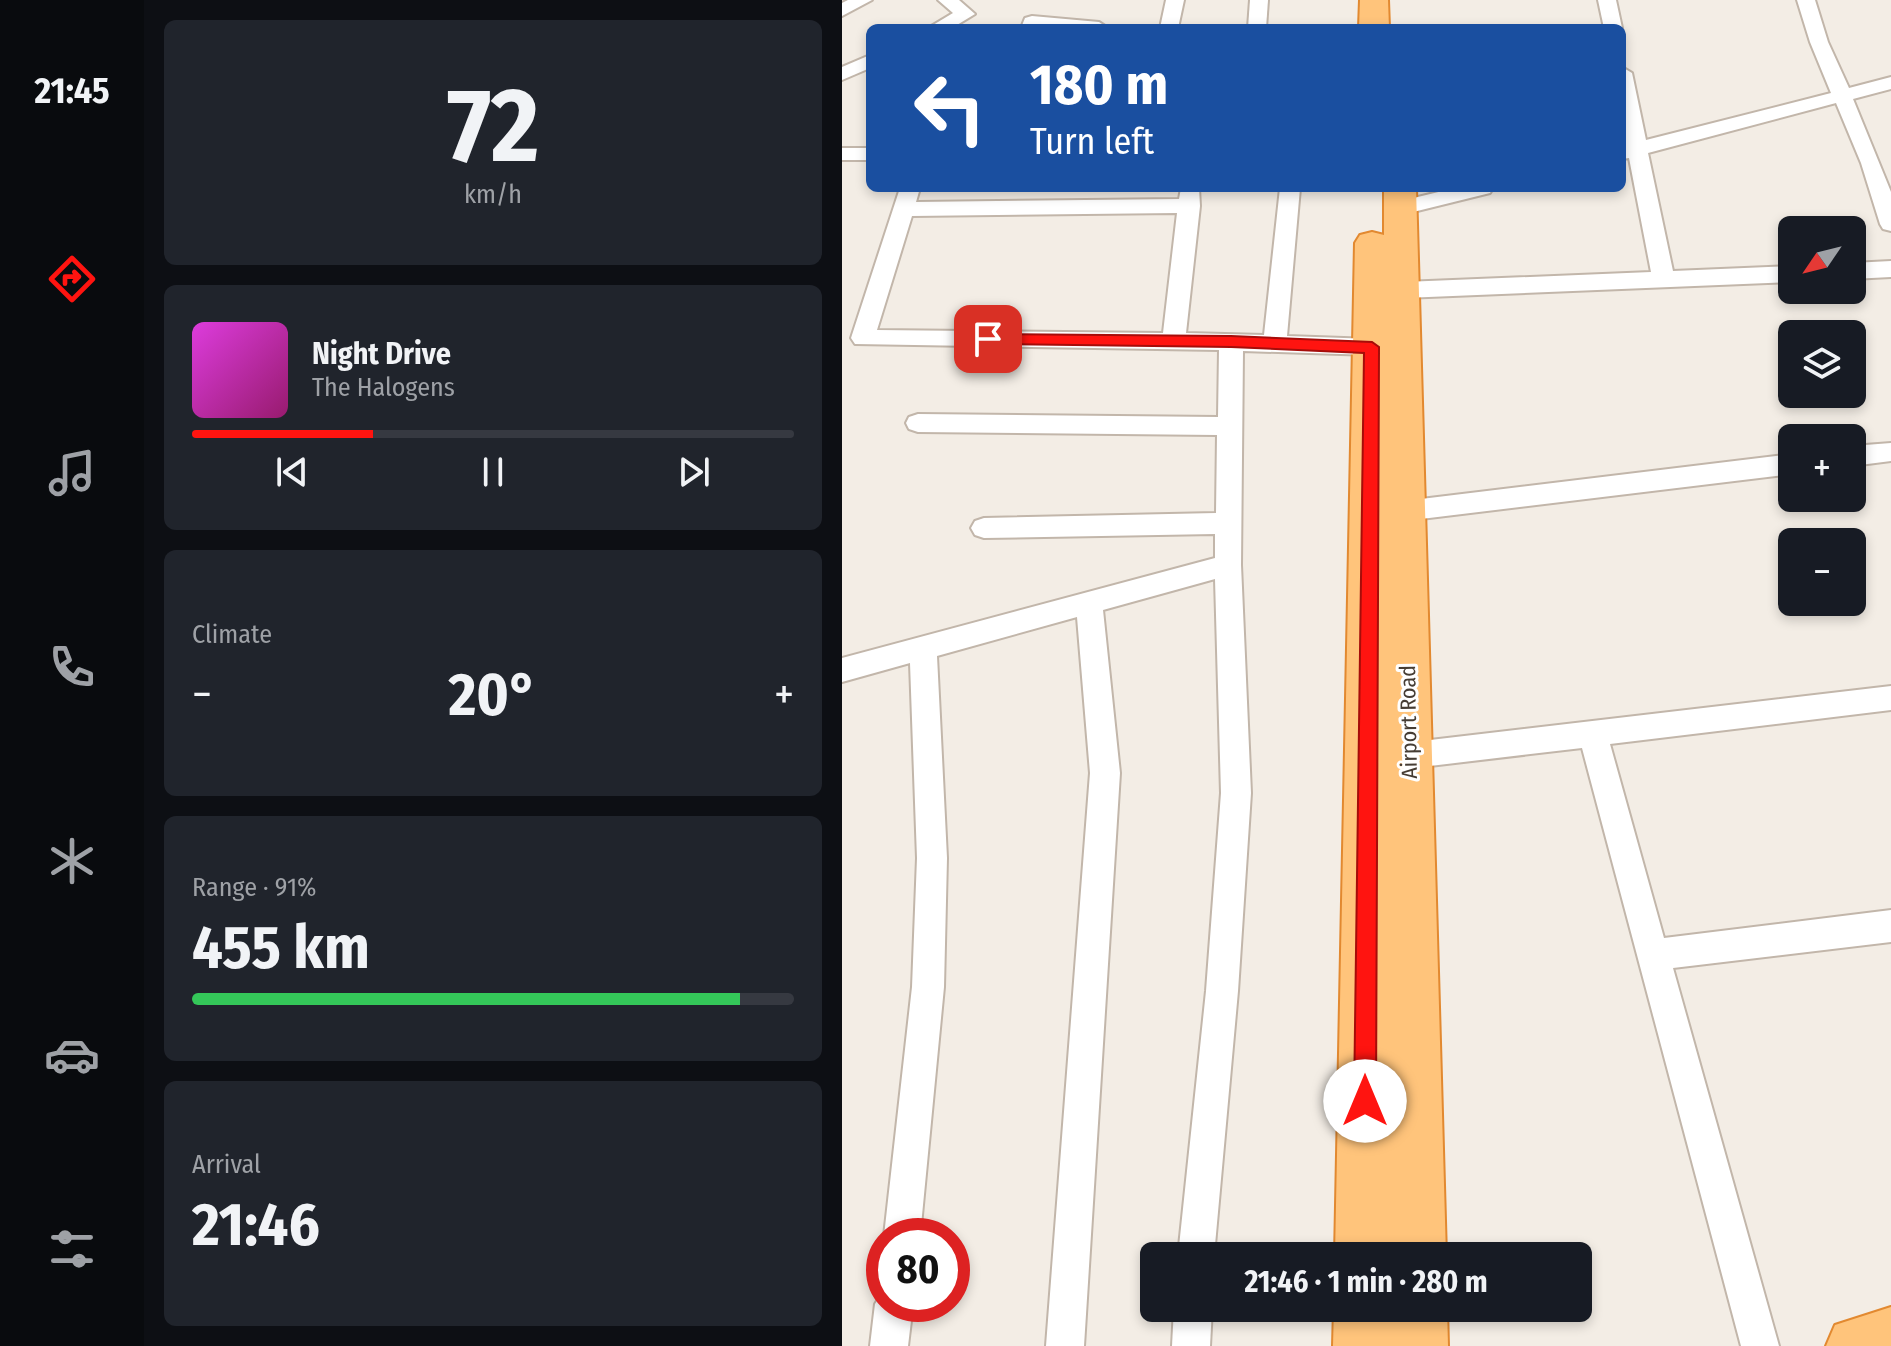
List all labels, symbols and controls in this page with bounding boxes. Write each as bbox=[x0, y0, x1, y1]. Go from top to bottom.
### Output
text: 180 m bbox=[1030, 52, 1168, 119]
icon: left bbox=[898, 56, 1002, 160]
text: 72 bbox=[447, 64, 539, 189]
text: 21:45 bbox=[34, 69, 110, 113]
text: Turn left bbox=[1030, 120, 1154, 164]
text: km/h bbox=[464, 179, 522, 210]
north arrow bbox=[1778, 216, 1866, 304]
map controls bbox=[1778, 216, 1866, 616]
icon: directions bbox=[44, 251, 100, 307]
pin bbox=[954, 305, 1022, 373]
icon: arrive bbox=[966, 317, 1010, 361]
button: layers bbox=[1778, 320, 1866, 408]
text: Night Drive bbox=[312, 336, 451, 372]
text: The Halogens bbox=[312, 372, 455, 403]
button: + bbox=[1778, 424, 1866, 512]
icon: music bbox=[44, 445, 100, 501]
icon: previous bbox=[270, 450, 314, 494]
icon: pause bbox=[471, 450, 515, 494]
icon: next bbox=[672, 450, 716, 494]
button: − bbox=[1778, 528, 1866, 616]
text: Climate bbox=[192, 619, 272, 650]
icon: phone bbox=[44, 639, 100, 695]
text: 20° bbox=[449, 659, 537, 731]
street label: Airport Road bbox=[1394, 665, 1423, 779]
text: − bbox=[192, 668, 212, 721]
text: + bbox=[774, 668, 794, 721]
icon: climate bbox=[44, 833, 100, 889]
text: Range · 91% bbox=[192, 872, 317, 903]
text: 455 km bbox=[192, 912, 370, 984]
icon: car bbox=[44, 1027, 100, 1083]
position arrow bbox=[1323, 1059, 1407, 1143]
text: Arrival bbox=[192, 1149, 261, 1180]
text: 21:46 bbox=[192, 1189, 320, 1261]
speed limit sign: 80 bbox=[866, 1218, 970, 1322]
icon: filters bbox=[44, 1221, 100, 1277]
text: 21:46 · 1 min · 280 m bbox=[1244, 1264, 1488, 1300]

